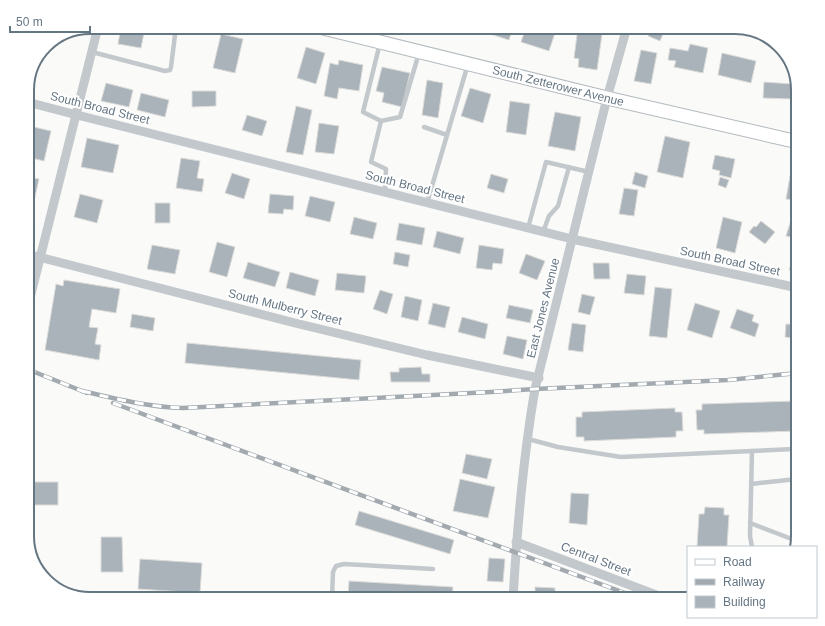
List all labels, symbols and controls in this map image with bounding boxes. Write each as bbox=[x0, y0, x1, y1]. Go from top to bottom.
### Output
scale bar bbox=[10, 8, 90, 34]
text: 50 m bbox=[16, 15, 43, 29]
street label: South Zetterower Avenue bbox=[491, 63, 626, 109]
street label: South Broad Street bbox=[49, 89, 152, 127]
street label: South Broad Street bbox=[364, 168, 467, 206]
street label: South Broad Street bbox=[679, 244, 782, 279]
street label: East Jones Avenue bbox=[524, 256, 562, 359]
street label: South Mulberry Street bbox=[227, 286, 344, 328]
street label: Central Street bbox=[559, 539, 634, 579]
legend bbox=[687, 546, 817, 618]
text: Road bbox=[723, 555, 752, 569]
text: Railway bbox=[723, 575, 765, 589]
text: Building bbox=[723, 595, 766, 609]

